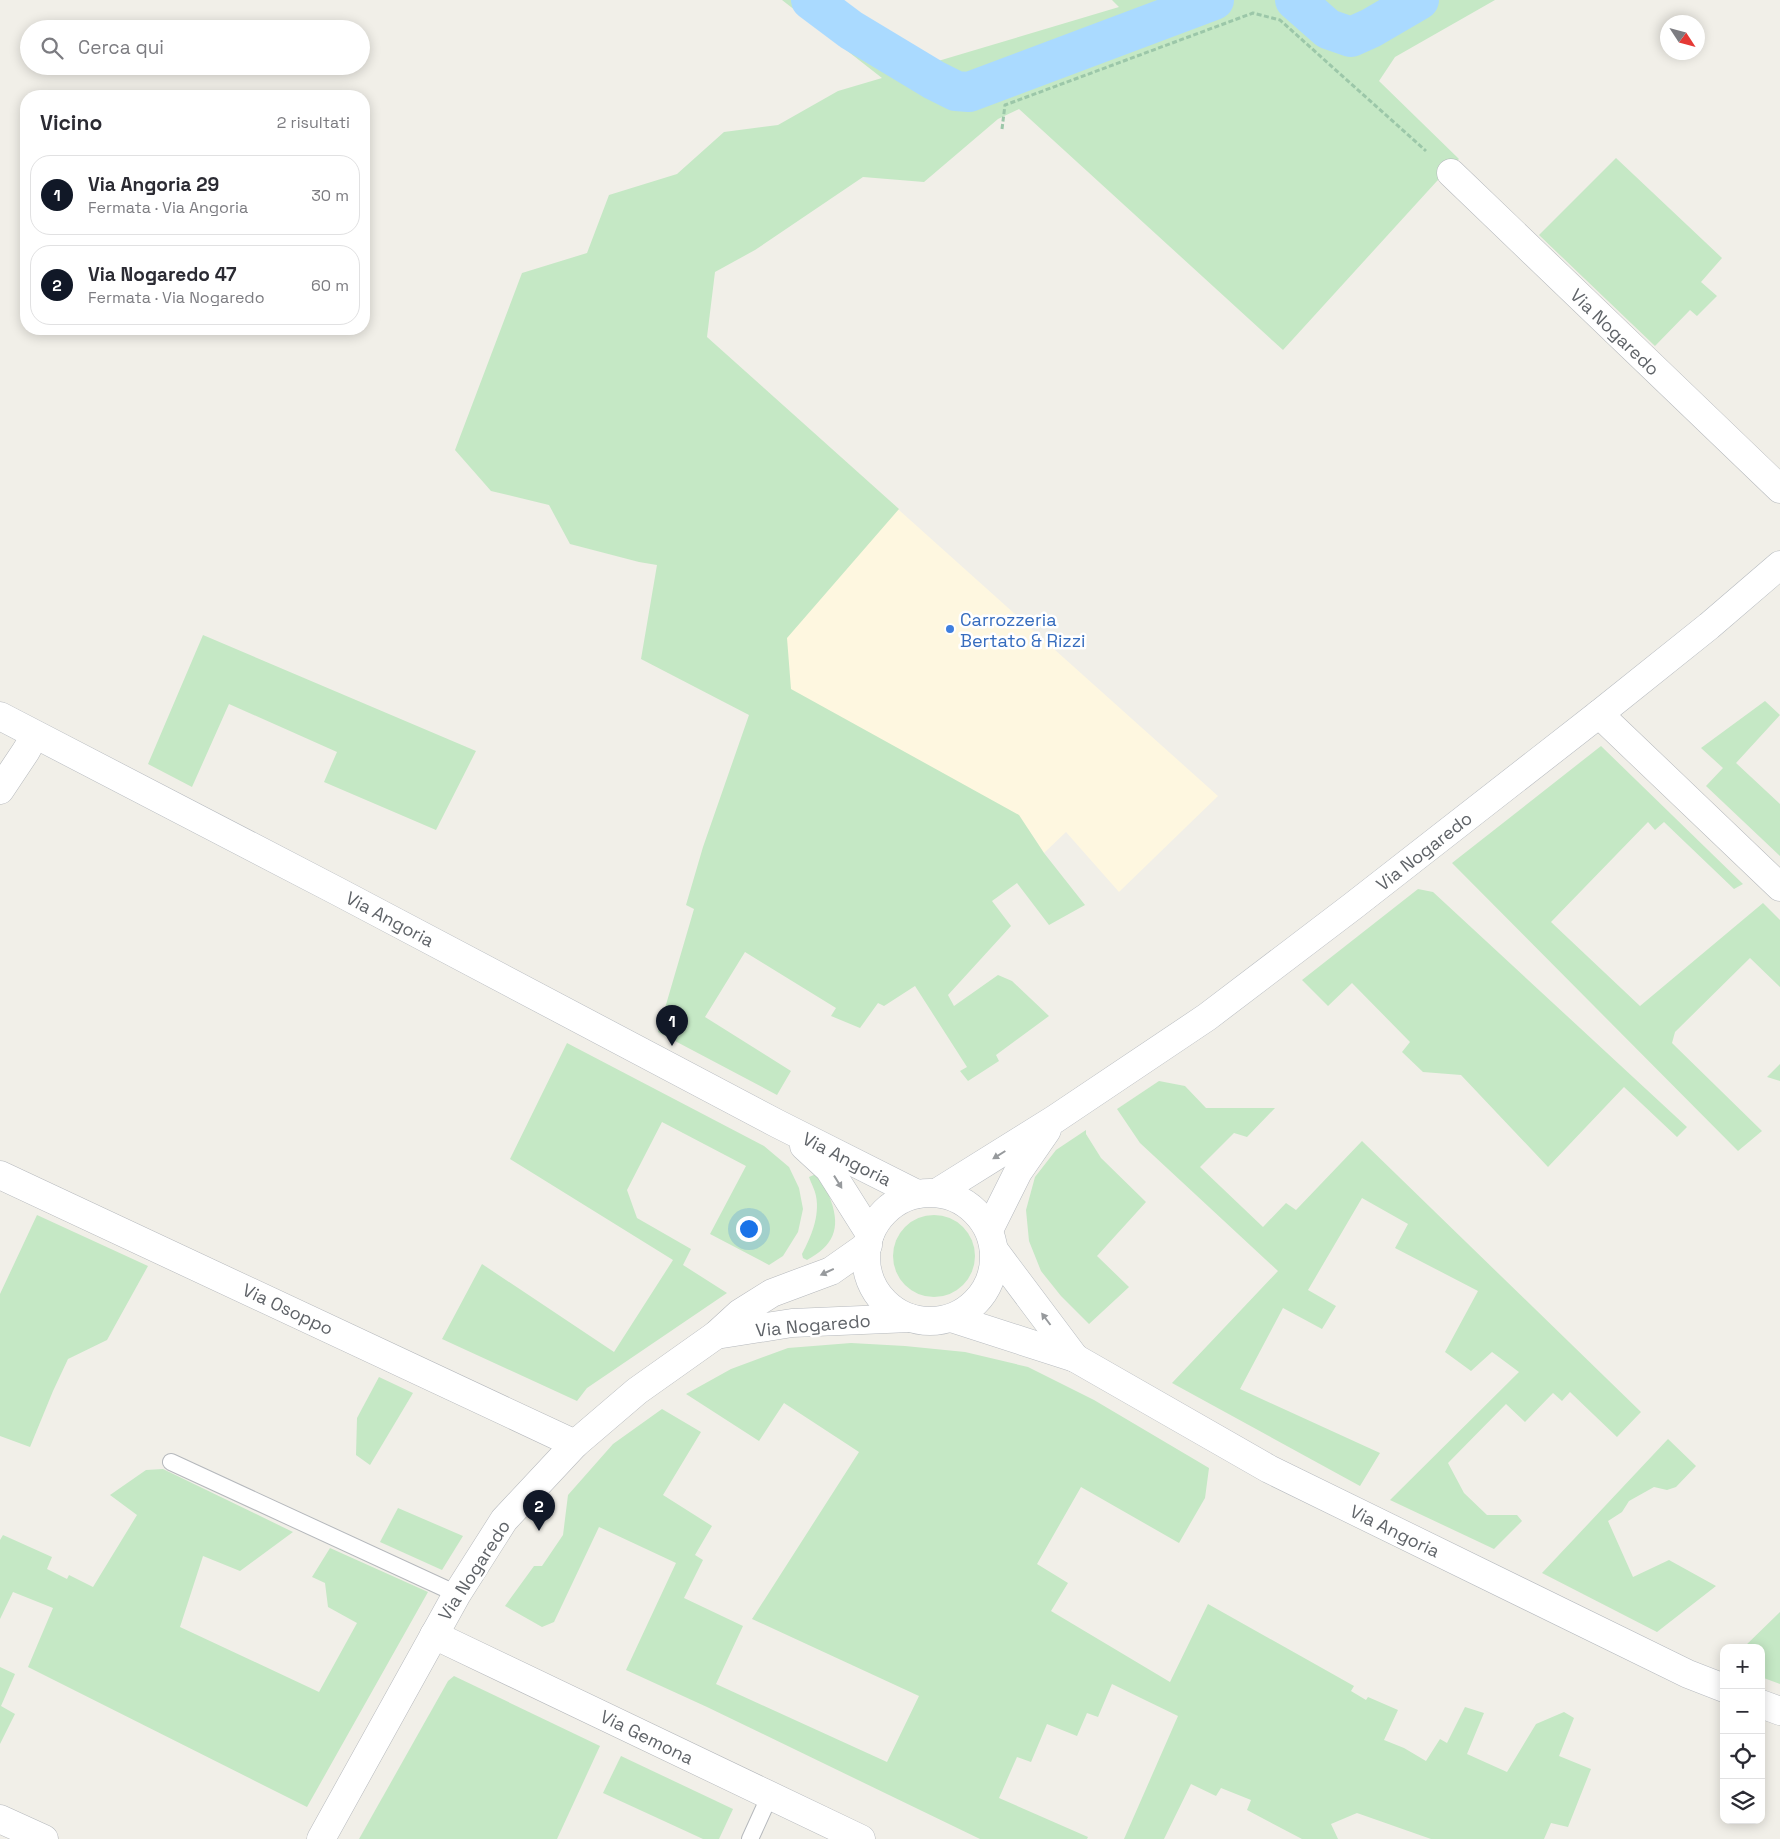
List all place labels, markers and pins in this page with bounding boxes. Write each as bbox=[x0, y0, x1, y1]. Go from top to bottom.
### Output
place label: Carrozzeria Bertato & Rizzi bbox=[960, 608, 1086, 652]
marker: Carrozzeria Bertato & Rizzi bbox=[944, 623, 956, 635]
pin: 1 bbox=[656, 1005, 688, 1046]
pin: 2 bbox=[523, 1490, 555, 1531]

